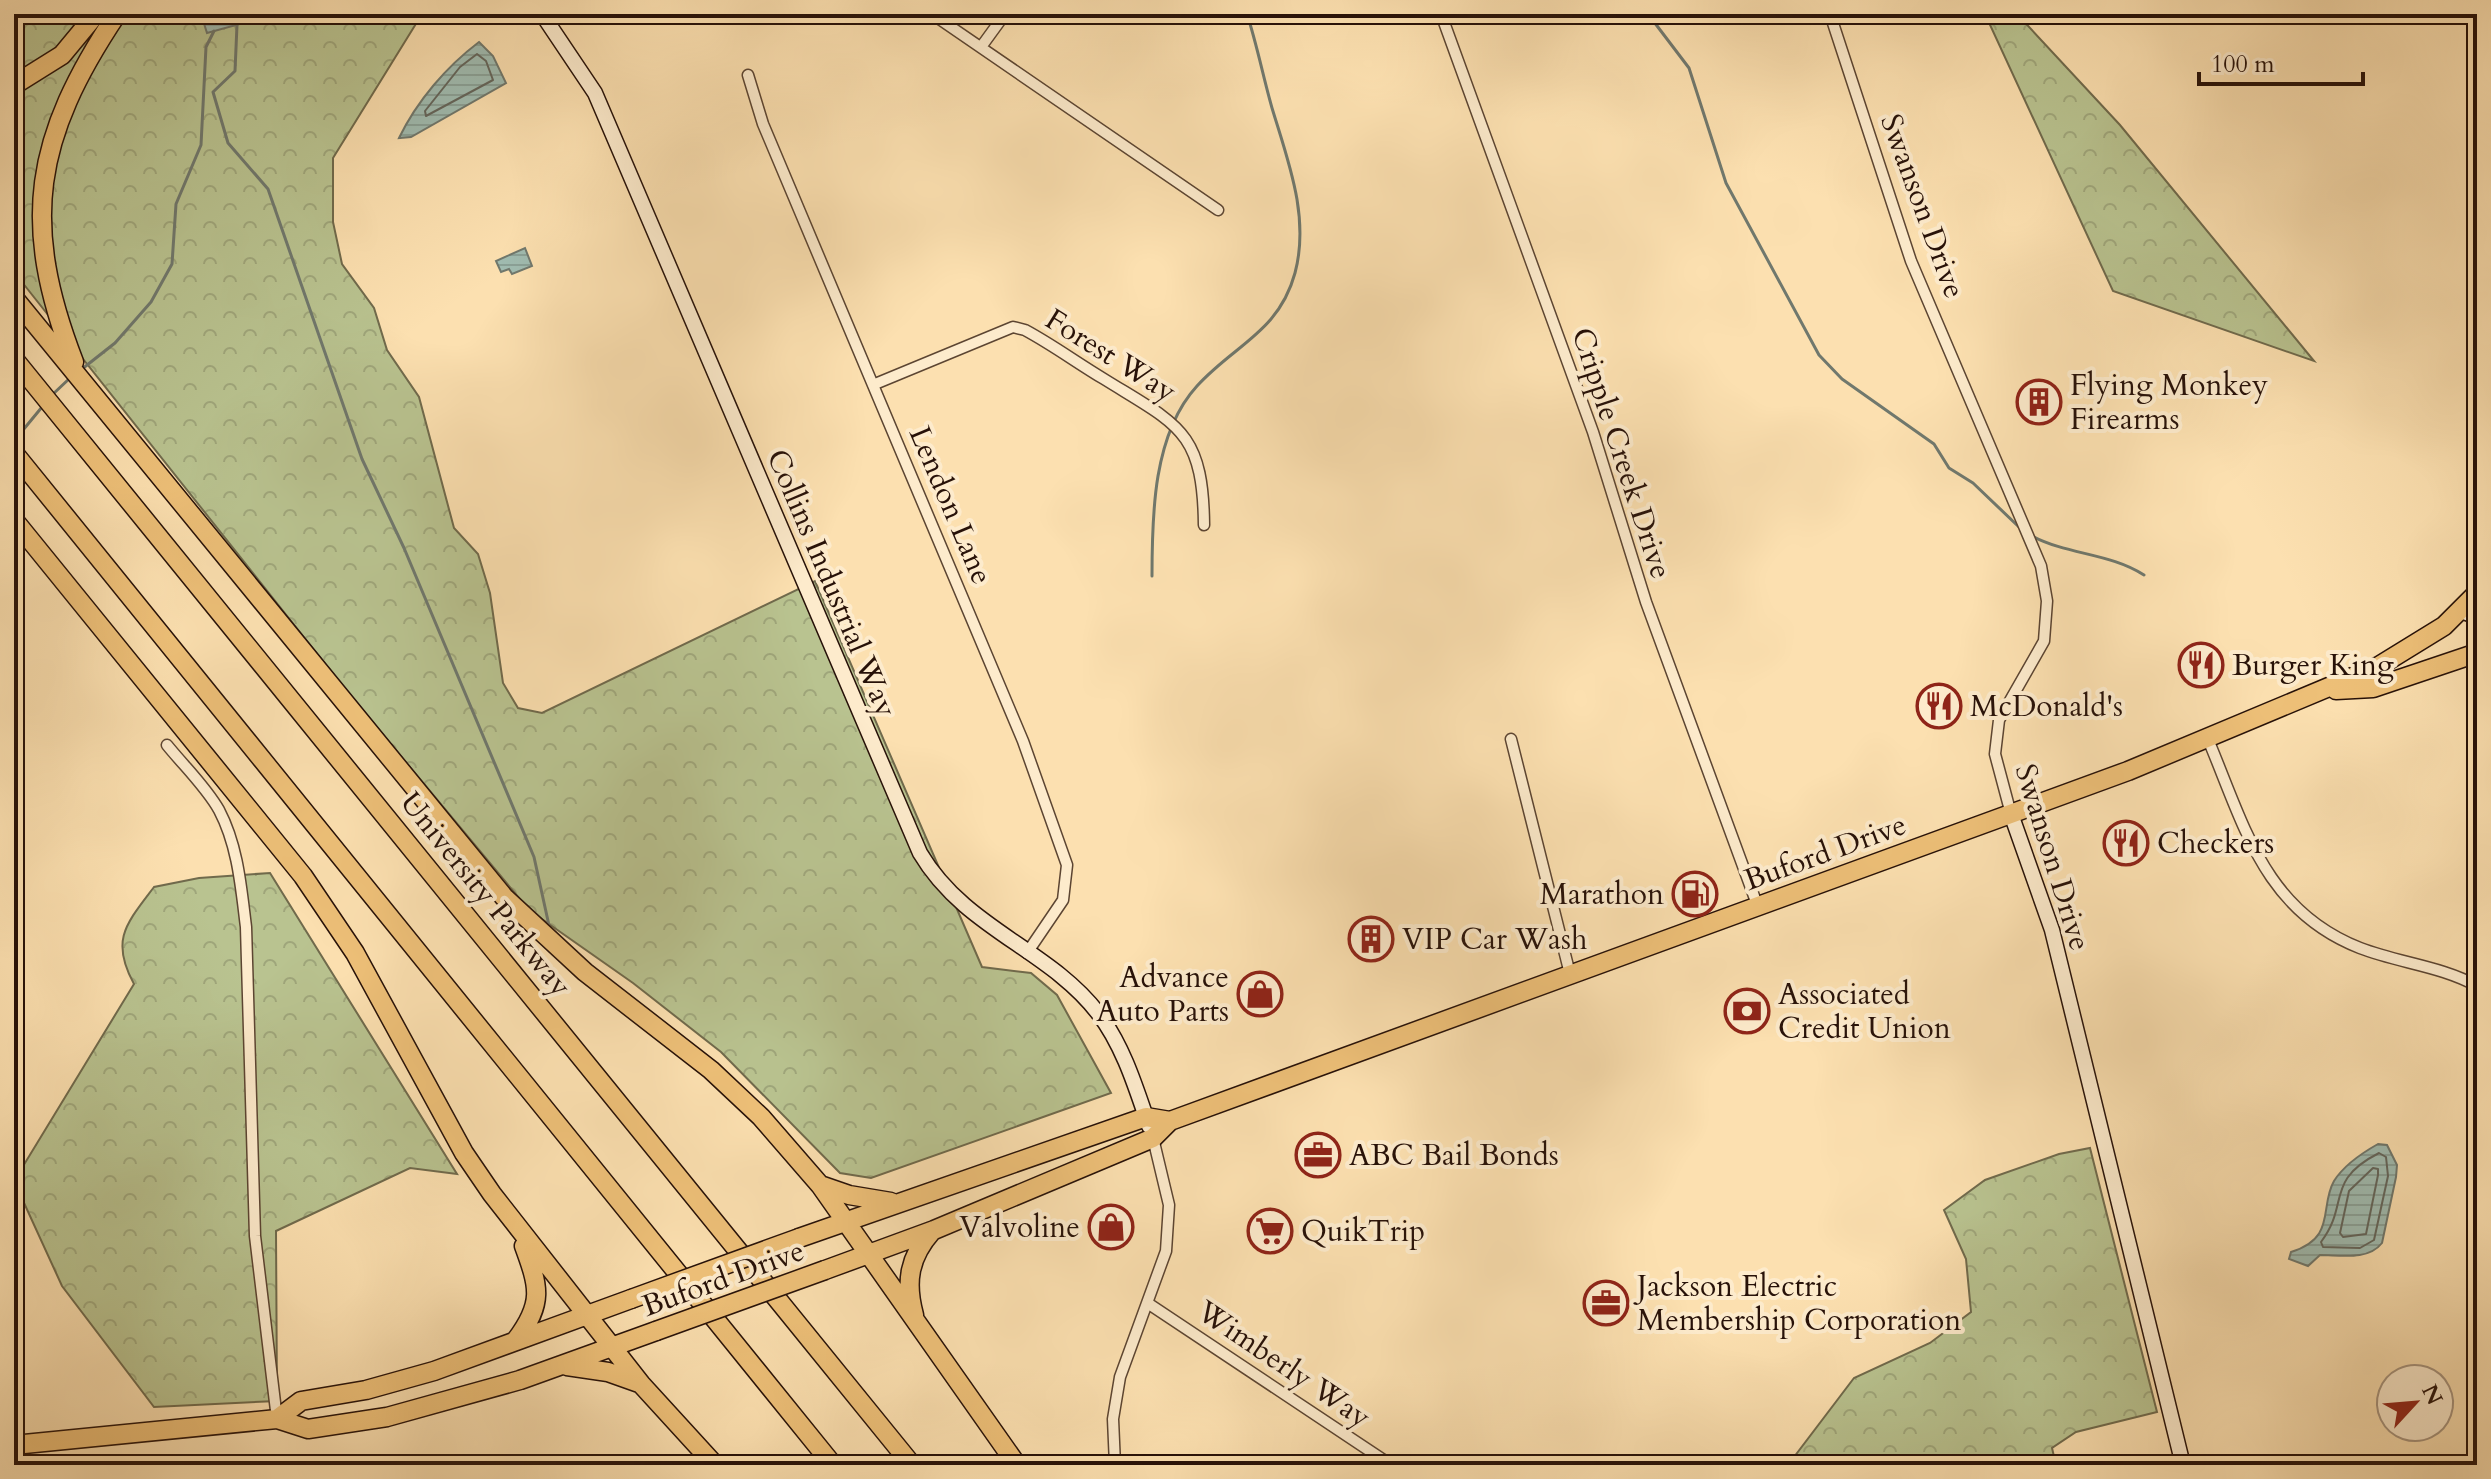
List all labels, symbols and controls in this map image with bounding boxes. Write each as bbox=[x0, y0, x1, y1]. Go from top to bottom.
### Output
scale bar bbox=[2199, 36, 2363, 86]
text: 100 m bbox=[2211, 48, 2275, 81]
street label: Swanson Drive bbox=[1870, 108, 1975, 304]
street label: Forest Way bbox=[1037, 299, 1184, 412]
street label: Cripple Creek Drive bbox=[1562, 323, 1681, 584]
place label: Flying Monkey Firearms bbox=[2070, 365, 2268, 440]
building icon: Flying Monkey Firearms bbox=[2015, 378, 2063, 426]
street label: Lendon Lane bbox=[899, 420, 1002, 590]
street label: Collins Industrial Way bbox=[757, 443, 907, 724]
restaurant icon: Burger King bbox=[2177, 641, 2225, 689]
place label: Burger King bbox=[2232, 645, 2394, 686]
restaurant icon: McDonald's bbox=[1915, 682, 1963, 730]
place label: McDonald's bbox=[1970, 686, 2123, 727]
street label: Swanson Drive bbox=[2005, 759, 2100, 955]
street label: University Parkway bbox=[390, 783, 581, 1005]
street label: Buford Drive bbox=[1738, 804, 1912, 901]
restaurant icon: Checkers bbox=[2102, 819, 2150, 867]
place label: Checkers bbox=[2157, 823, 2274, 864]
fuel station icon: Marathon bbox=[1671, 870, 1719, 918]
place label: Marathon bbox=[1540, 874, 1664, 915]
building icon: VIP Car Wash bbox=[1347, 915, 1395, 963]
place label: VIP Car Wash bbox=[1402, 919, 1588, 960]
place label: Advance Auto Parts bbox=[1096, 957, 1229, 1032]
shop icon: Advance Auto Parts bbox=[1236, 970, 1284, 1018]
place label: Associated Credit Union bbox=[1778, 974, 1951, 1049]
bank icon: Associated Credit Union bbox=[1723, 987, 1771, 1035]
office icon: ABC Bail Bonds bbox=[1294, 1131, 1342, 1179]
place label: ABC Bail Bonds bbox=[1349, 1135, 1559, 1176]
shop icon: Valvoline bbox=[1087, 1203, 1135, 1251]
place label: Valvoline bbox=[959, 1207, 1080, 1248]
supermarket icon: QuikTrip bbox=[1246, 1207, 1294, 1255]
place label: QuikTrip bbox=[1301, 1211, 1425, 1252]
street label: Buford Drive bbox=[636, 1230, 810, 1327]
place label: Jackson Electric Membership Corporation bbox=[1633, 1266, 1961, 1341]
office icon: Jackson Electric Membership Corporation bbox=[1582, 1279, 1630, 1327]
street label: Wimberly Way bbox=[1188, 1291, 1379, 1438]
north arrow bbox=[2375, 1363, 2455, 1443]
text: N bbox=[2414, 1380, 2450, 1410]

